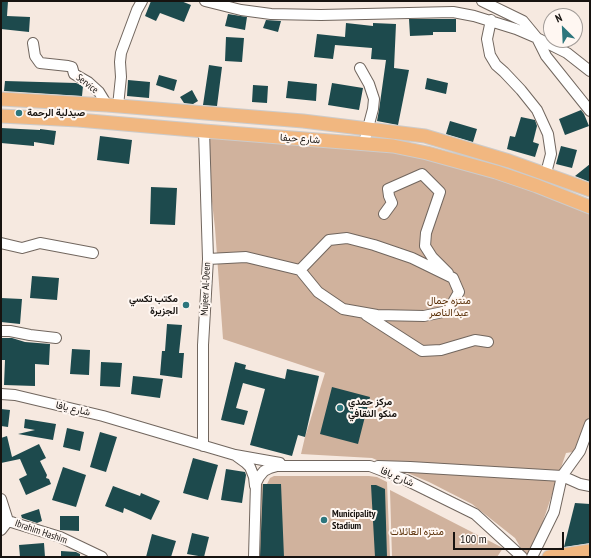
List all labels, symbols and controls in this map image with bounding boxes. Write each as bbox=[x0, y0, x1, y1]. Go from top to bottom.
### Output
north arrow bbox=[543, 8, 583, 48]
text: N bbox=[553, 10, 564, 26]
street label: Service bbox=[74, 72, 100, 96]
place label: صيدلية الرحمة bbox=[27, 107, 85, 119]
marker: صيدلية الرحمة bbox=[14, 108, 24, 118]
street label: شارع حيفا bbox=[280, 132, 320, 146]
street label: Mujeer Al-Deen bbox=[199, 262, 213, 316]
place label: مكتب تكسي الجزيرة bbox=[129, 293, 178, 316]
park label: منتزه جمال عبد الناصر bbox=[427, 295, 471, 318]
marker: مكتب تكسي الجزيرة bbox=[181, 300, 191, 310]
place label: مركز حمدي منكو الثقافي bbox=[348, 396, 397, 420]
street label: شارع يافا bbox=[55, 399, 91, 419]
marker: مركز حمدي منكو الثقافي bbox=[335, 403, 345, 413]
street label: شارع يافا bbox=[378, 465, 416, 489]
place label: Municipality Stadium bbox=[332, 508, 376, 532]
marker: Municipality Stadium bbox=[319, 515, 329, 525]
street label: Ibrahim Hashim bbox=[13, 517, 69, 547]
scale bar bbox=[455, 524, 566, 550]
park label: منتزه العائلات bbox=[390, 526, 444, 538]
text: 100 m bbox=[460, 531, 487, 546]

